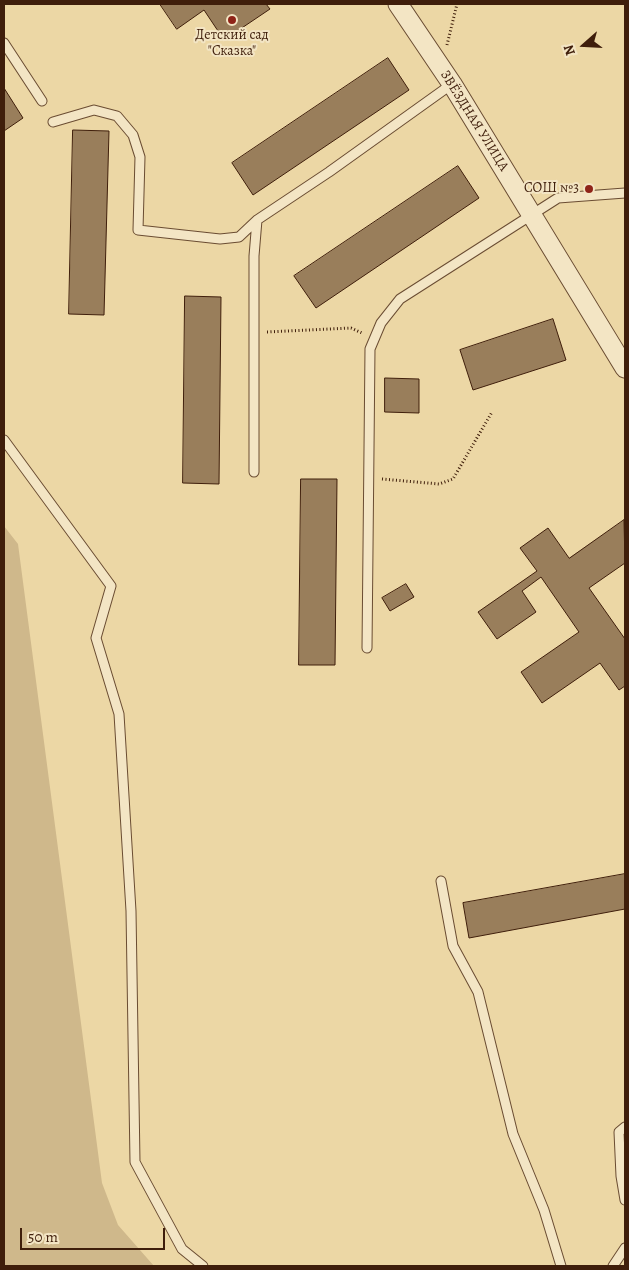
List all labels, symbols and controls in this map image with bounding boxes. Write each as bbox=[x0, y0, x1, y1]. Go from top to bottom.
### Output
marker: Детский сад "Сказка" bbox=[226, 14, 238, 26]
north arrow bbox=[559, 20, 609, 70]
place label: Детский сад "Сказка" bbox=[195, 28, 269, 60]
text: N bbox=[559, 42, 580, 58]
street label: ЗВЁЗДНАЯ УЛИЦА bbox=[436, 68, 512, 174]
place label: СОШ №3 bbox=[524, 181, 579, 197]
marker: СОШ №3 bbox=[583, 183, 595, 195]
scale bar bbox=[22, 1218, 168, 1250]
text: 50 m bbox=[28, 1227, 58, 1247]

